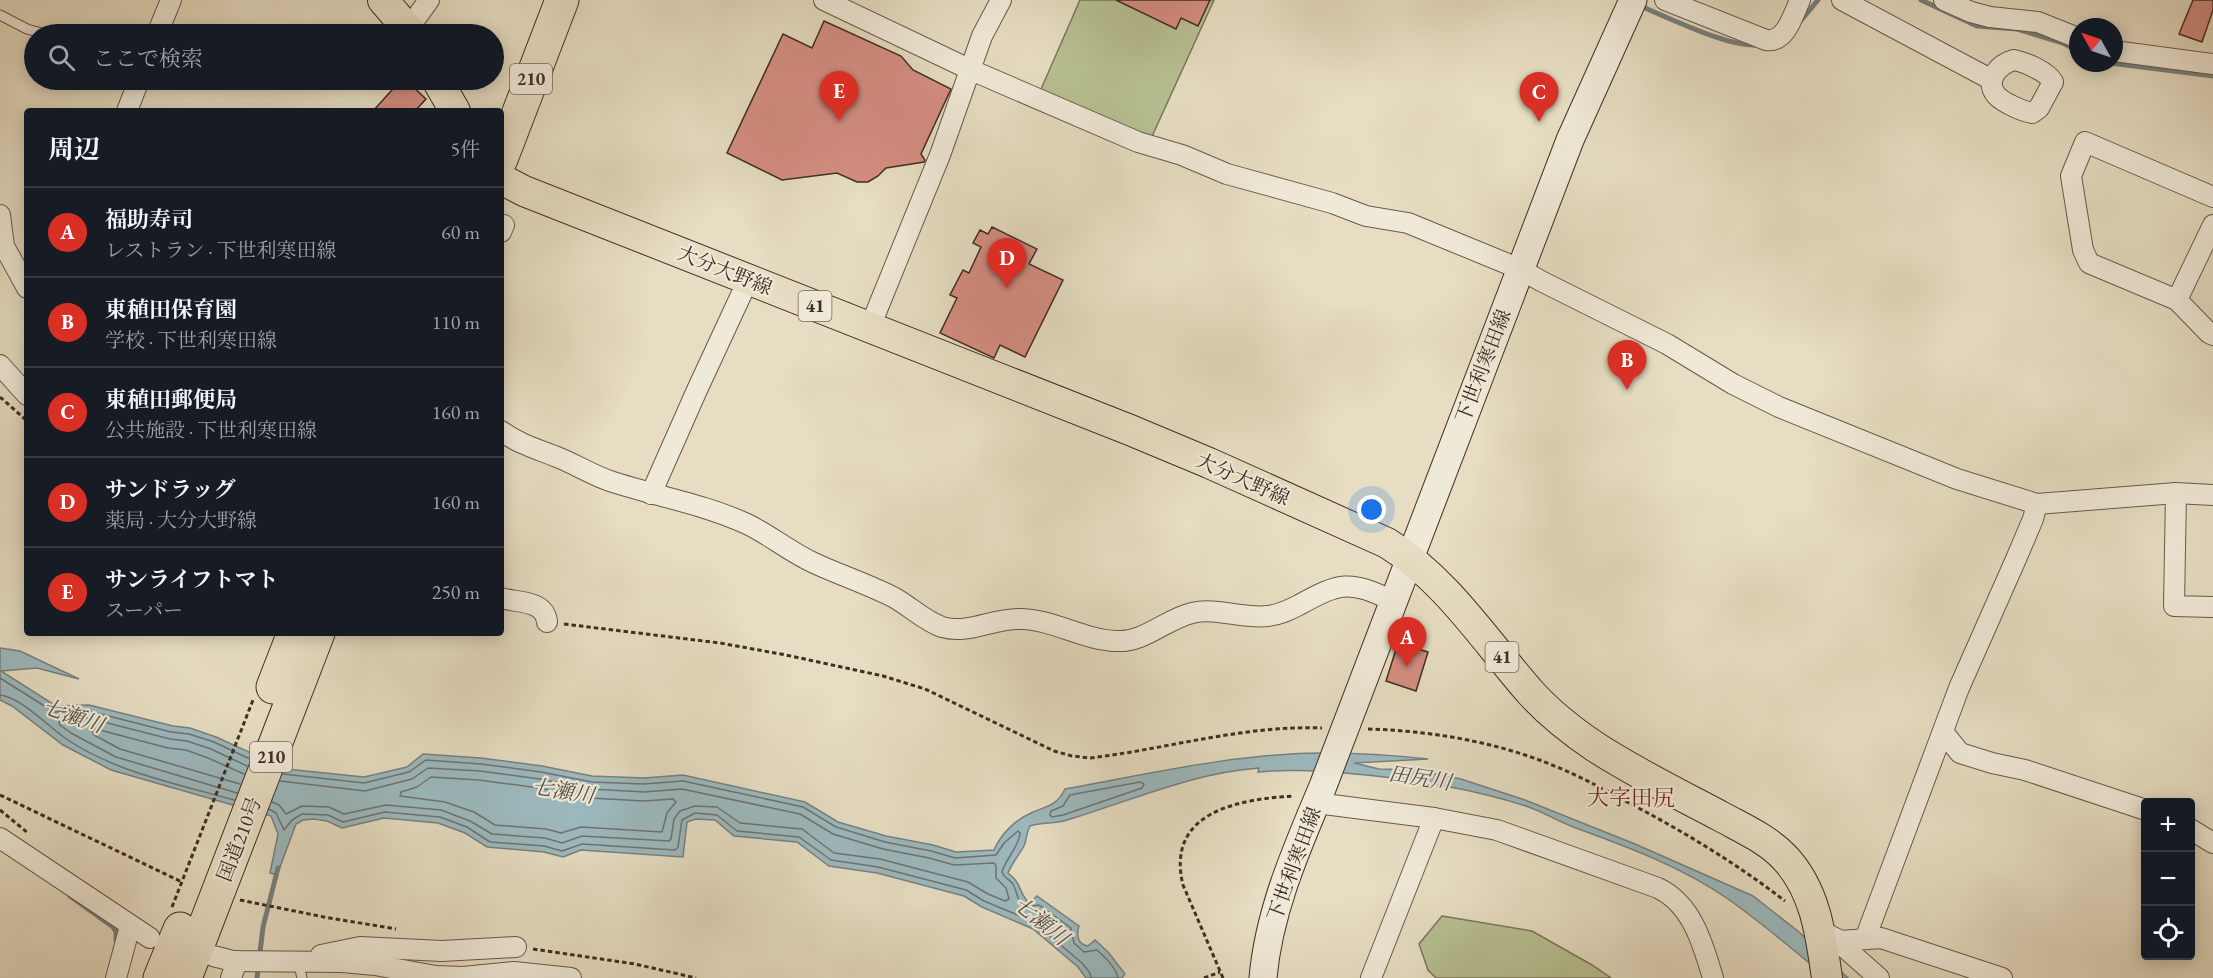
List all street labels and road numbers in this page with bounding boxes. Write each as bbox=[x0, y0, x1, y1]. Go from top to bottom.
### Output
road number: 210 bbox=[510, 64, 552, 94]
street label: 大分大野線 bbox=[674, 239, 776, 301]
road number: 41 bbox=[798, 291, 832, 321]
street label: 下世利寒田線 bbox=[1449, 305, 1517, 427]
street label: 大分大野線 bbox=[1192, 447, 1294, 511]
road number: 41 bbox=[1486, 642, 1518, 672]
road number: 210 bbox=[250, 742, 292, 772]
street label: 国道210号 bbox=[211, 793, 267, 885]
street label: 下世利寒田線 bbox=[1261, 803, 1327, 925]

